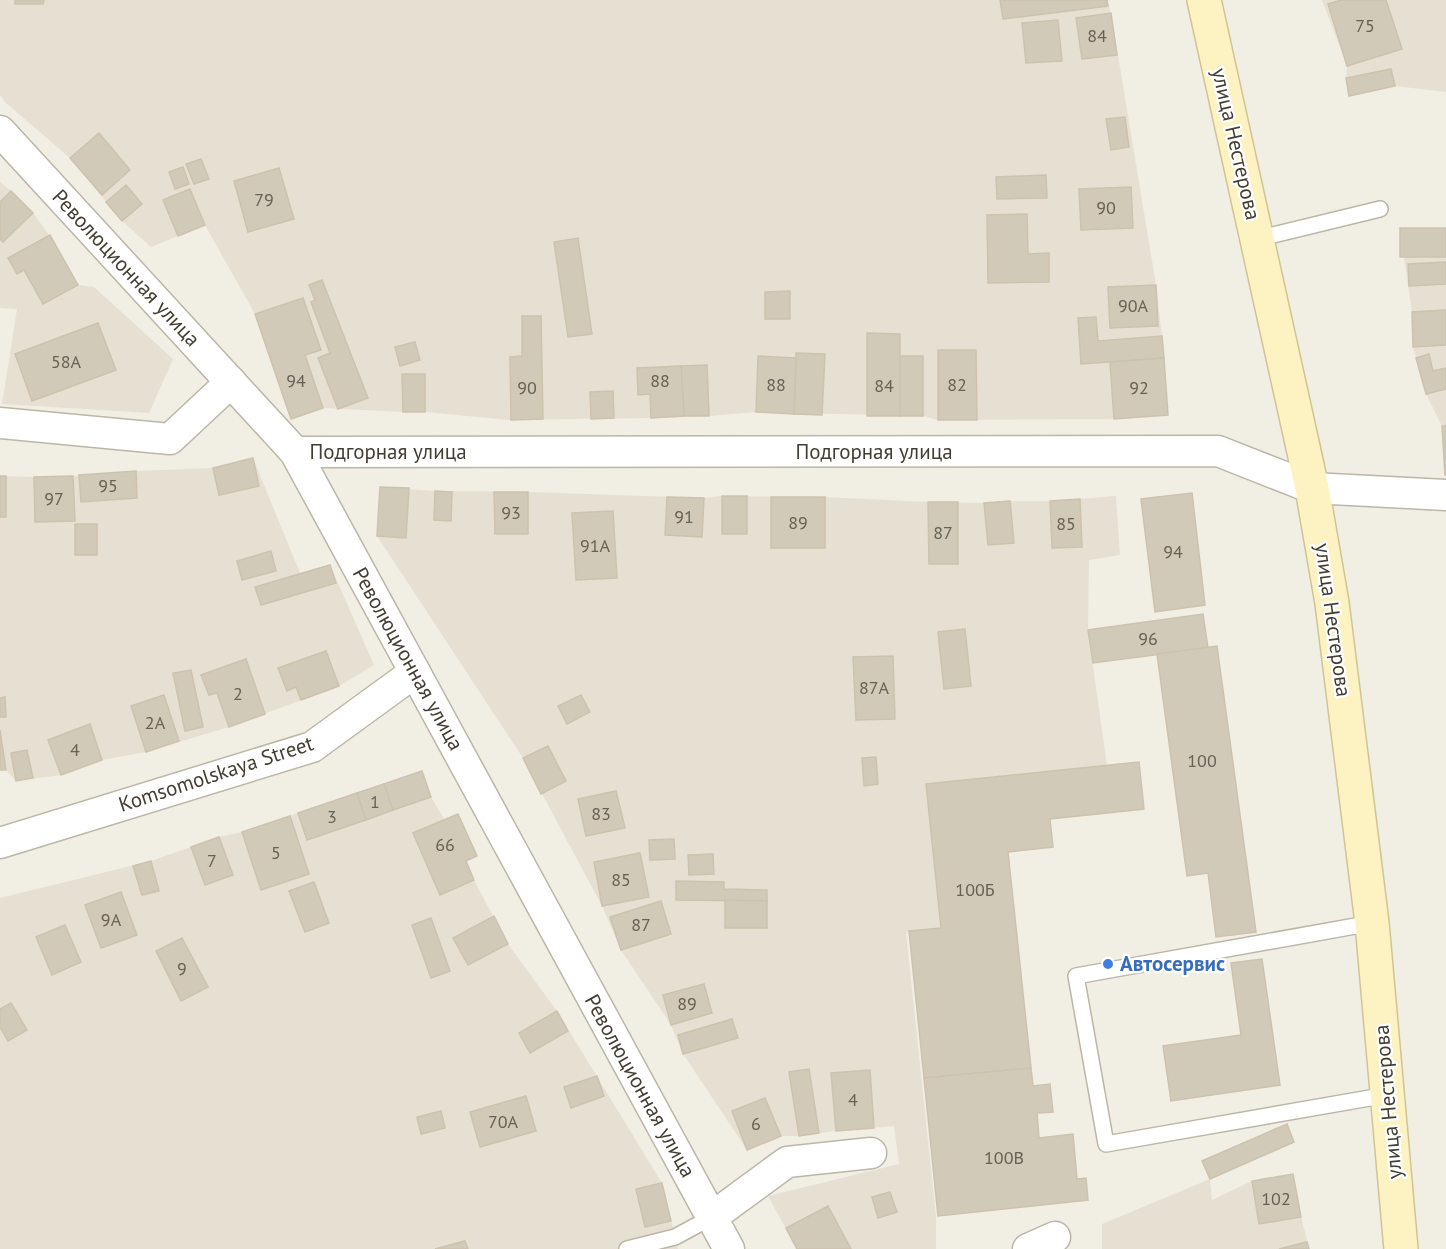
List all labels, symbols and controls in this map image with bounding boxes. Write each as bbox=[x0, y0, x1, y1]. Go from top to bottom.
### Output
house number: 75 bbox=[1355, 14, 1375, 37]
house number: 84 bbox=[1087, 24, 1107, 47]
street label: улица Нестерова bbox=[1206, 65, 1267, 222]
street label: Революционная улица bbox=[46, 183, 206, 352]
house number: 79 bbox=[254, 188, 274, 211]
house number: 90 bbox=[1096, 196, 1116, 219]
house number: 90А bbox=[1118, 294, 1149, 317]
house number: 58А bbox=[51, 350, 82, 373]
house number: 94 bbox=[286, 369, 306, 392]
house number: 88 bbox=[650, 369, 670, 392]
house number: 88 bbox=[766, 373, 786, 396]
house number: 82 bbox=[947, 373, 967, 396]
house number: 84 bbox=[874, 374, 894, 397]
house number: 90 bbox=[517, 376, 537, 399]
house number: 92 bbox=[1129, 376, 1149, 399]
street label: Подгорная улица bbox=[309, 438, 467, 465]
street label: Подгорная улица bbox=[795, 438, 953, 465]
house number: 95 bbox=[98, 474, 118, 497]
house number: 97 bbox=[44, 487, 64, 510]
house number: 93 bbox=[501, 501, 521, 524]
house number: 91 bbox=[674, 505, 694, 528]
house number: 89 bbox=[788, 511, 808, 534]
house number: 85 bbox=[1056, 512, 1076, 535]
house number: 87 bbox=[933, 521, 953, 544]
house number: 91А bbox=[580, 534, 611, 557]
house number: 94 bbox=[1163, 540, 1183, 563]
street label: улица Нестерова bbox=[1309, 541, 1358, 699]
street label: Революционная улица bbox=[347, 562, 470, 755]
house number: 96 bbox=[1138, 627, 1158, 650]
house number: 87А bbox=[859, 676, 890, 699]
house number: 2 bbox=[233, 682, 243, 705]
house number: 2А bbox=[145, 711, 166, 734]
street label: Komsomolskaya Street bbox=[115, 729, 317, 818]
house number: 4 bbox=[70, 738, 80, 761]
house number: 100 bbox=[1187, 749, 1217, 772]
house number: 1 bbox=[370, 790, 380, 813]
house number: 83 bbox=[591, 802, 611, 825]
house number: 3 bbox=[327, 805, 337, 828]
house number: 66 bbox=[435, 833, 455, 856]
house number: 5 bbox=[271, 841, 281, 864]
house number: 7 bbox=[207, 849, 217, 872]
house number: 85 bbox=[611, 868, 631, 891]
house number: 100Б bbox=[955, 878, 995, 901]
house number: 9А bbox=[101, 908, 122, 931]
house number: 87 bbox=[631, 913, 651, 936]
place label: Автосервис bbox=[1120, 950, 1225, 977]
house number: 9 bbox=[177, 957, 187, 980]
marker: Автосервис bbox=[1101, 957, 1115, 971]
street label: Революционная улица bbox=[579, 989, 702, 1182]
house number: 89 bbox=[677, 992, 697, 1015]
street label: улица Нестерова bbox=[1367, 1024, 1408, 1180]
house number: 4 bbox=[848, 1088, 858, 1111]
house number: 70А bbox=[488, 1110, 519, 1133]
house number: 6 bbox=[751, 1112, 761, 1135]
house number: 100В bbox=[984, 1146, 1024, 1169]
house number: 102 bbox=[1261, 1187, 1291, 1210]

